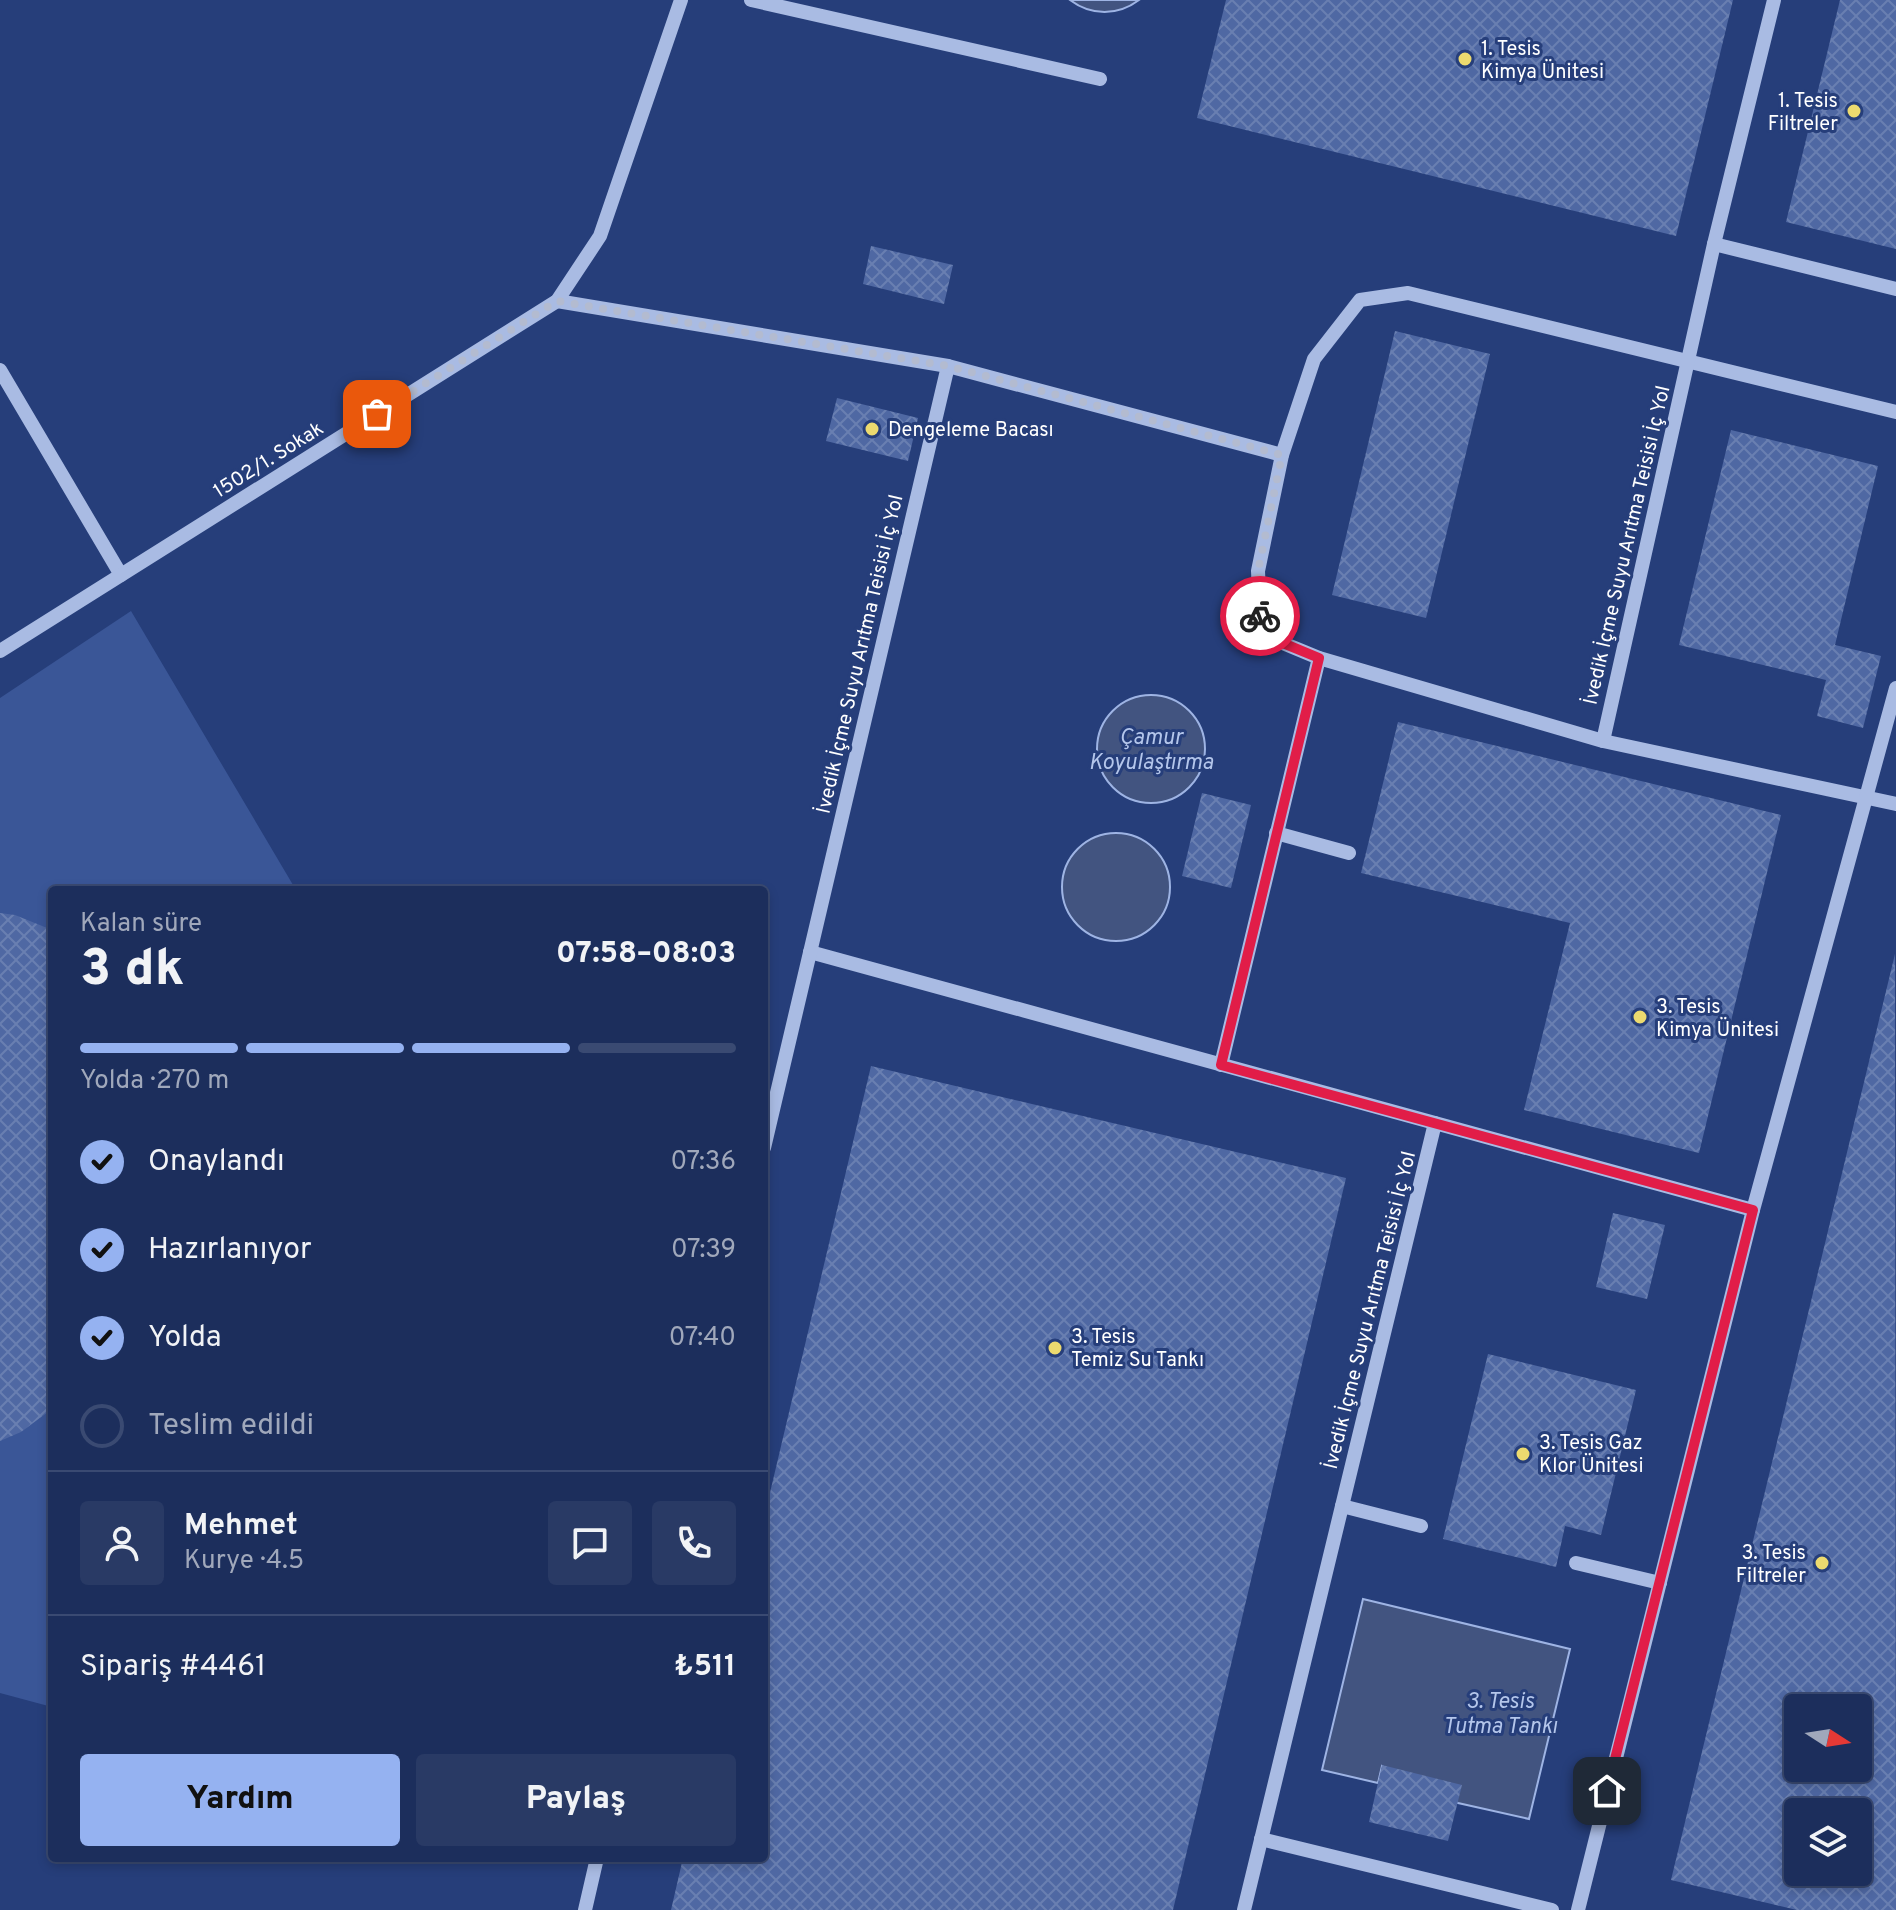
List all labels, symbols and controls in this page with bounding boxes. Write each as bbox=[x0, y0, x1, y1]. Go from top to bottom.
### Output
place label: 1. Tesis Kimya Ünitesi bbox=[1481, 37, 1604, 86]
marker: 1. Tesis Kimya Ünitesi bbox=[1456, 50, 1474, 68]
place label: 1. Tesis Filtreler bbox=[1768, 89, 1838, 138]
marker: 1. Tesis Filtreler bbox=[1845, 102, 1863, 120]
pin bbox=[343, 380, 411, 448]
street label: İvedik İçme Suyu Arıtma Teisisi İç Yol bbox=[1578, 383, 1677, 708]
icon: bag bbox=[355, 392, 399, 436]
street label: 1502/1. Sokak bbox=[209, 416, 329, 505]
place label: Dengeleme Bacası bbox=[888, 418, 1054, 444]
marker: Dengeleme Bacası bbox=[863, 420, 881, 438]
street label: İvedik İçme Suyu Arıtma Teisisi İç Yol bbox=[811, 492, 910, 817]
courier bbox=[1220, 576, 1300, 656]
icon: bike bbox=[1238, 594, 1282, 638]
water label: Çamur Koyulaştırma bbox=[1089, 725, 1214, 777]
text: Kalan süre bbox=[80, 908, 202, 941]
text: 07:58–08:03 bbox=[556, 936, 736, 973]
text: 3 dk bbox=[80, 938, 184, 1004]
place label: 3. Tesis Kimya Ünitesi bbox=[1656, 995, 1779, 1044]
marker: 3. Tesis Kimya Ünitesi bbox=[1631, 1008, 1649, 1026]
text: Yolda · 270 m bbox=[80, 1065, 229, 1098]
icon: check bbox=[80, 1140, 124, 1184]
text: Onaylandı bbox=[148, 1144, 285, 1181]
text: 07:36 bbox=[671, 1146, 736, 1179]
street label: İvedik İçme Suyu Arıtma Teisisi İç Yol bbox=[1318, 1148, 1423, 1472]
icon: check bbox=[80, 1228, 124, 1272]
text: Hazırlanıyor bbox=[148, 1232, 312, 1269]
text: 07:39 bbox=[671, 1234, 736, 1267]
icon: check bbox=[80, 1316, 124, 1360]
text: Yolda bbox=[148, 1320, 222, 1357]
text: 07:40 bbox=[669, 1322, 736, 1355]
place label: 3. Tesis Temiz Su Tankı bbox=[1071, 1325, 1204, 1374]
marker: 3. Tesis Temiz Su Tankı bbox=[1046, 1339, 1064, 1357]
text: Teslim edildi bbox=[148, 1408, 314, 1445]
place label: 3. Tesis Gaz Klor Ünitesi bbox=[1539, 1431, 1643, 1480]
marker: 3. Tesis Gaz Klor Ünitesi bbox=[1514, 1445, 1532, 1463]
button: person bbox=[80, 1501, 164, 1585]
button: chat bbox=[548, 1501, 632, 1585]
button: phone bbox=[652, 1501, 736, 1585]
text: Mehmet bbox=[184, 1508, 298, 1545]
place label: 3. Tesis Filtreler bbox=[1736, 1541, 1806, 1590]
text: Kurye · 4.5 bbox=[184, 1545, 304, 1578]
marker: 3. Tesis Filtreler bbox=[1813, 1554, 1831, 1572]
text: Sipariş #4461 bbox=[80, 1649, 266, 1686]
text: ₺511 bbox=[674, 1649, 736, 1686]
water label: 3. Tesis Tutma Tankı bbox=[1443, 1689, 1558, 1741]
north arrow bbox=[1784, 1694, 1872, 1782]
map controls bbox=[1784, 1694, 1872, 1886]
button: Yardım bbox=[80, 1754, 400, 1846]
button: Paylaş bbox=[416, 1754, 736, 1846]
pin bbox=[1573, 1757, 1641, 1825]
icon: home bbox=[1585, 1769, 1629, 1813]
button: layers bbox=[1784, 1798, 1872, 1886]

